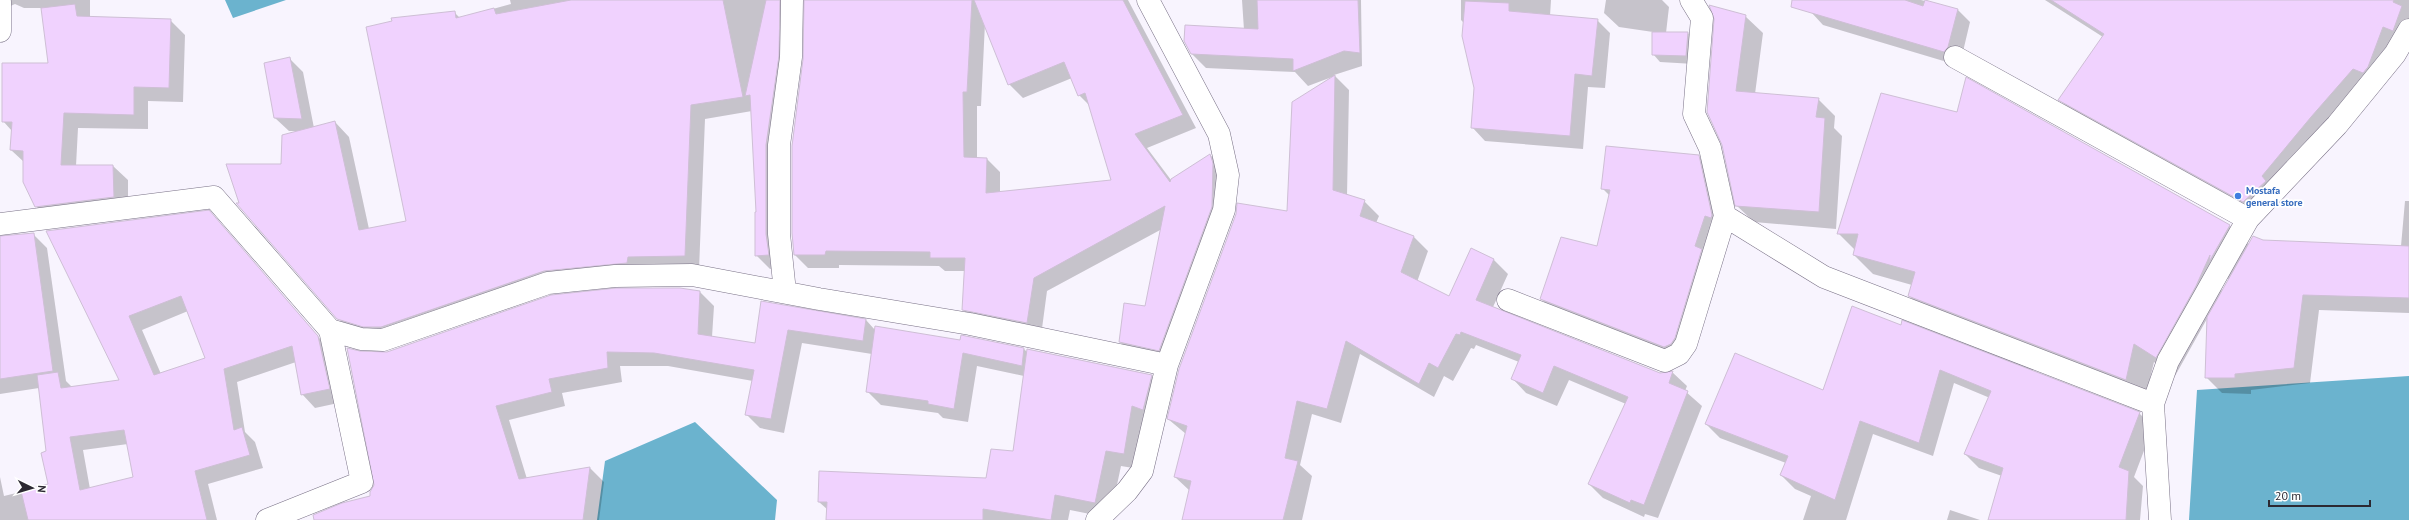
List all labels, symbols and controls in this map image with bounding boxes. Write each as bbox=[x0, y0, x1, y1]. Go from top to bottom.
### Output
place label: Mostafa general store bbox=[2246, 184, 2303, 209]
marker: Mostafa general store bbox=[2233, 191, 2243, 201]
north arrow bbox=[12, 468, 52, 508]
scale bar bbox=[2269, 482, 2370, 508]
text: N bbox=[35, 485, 49, 493]
text: 20 m bbox=[2275, 488, 2301, 503]

